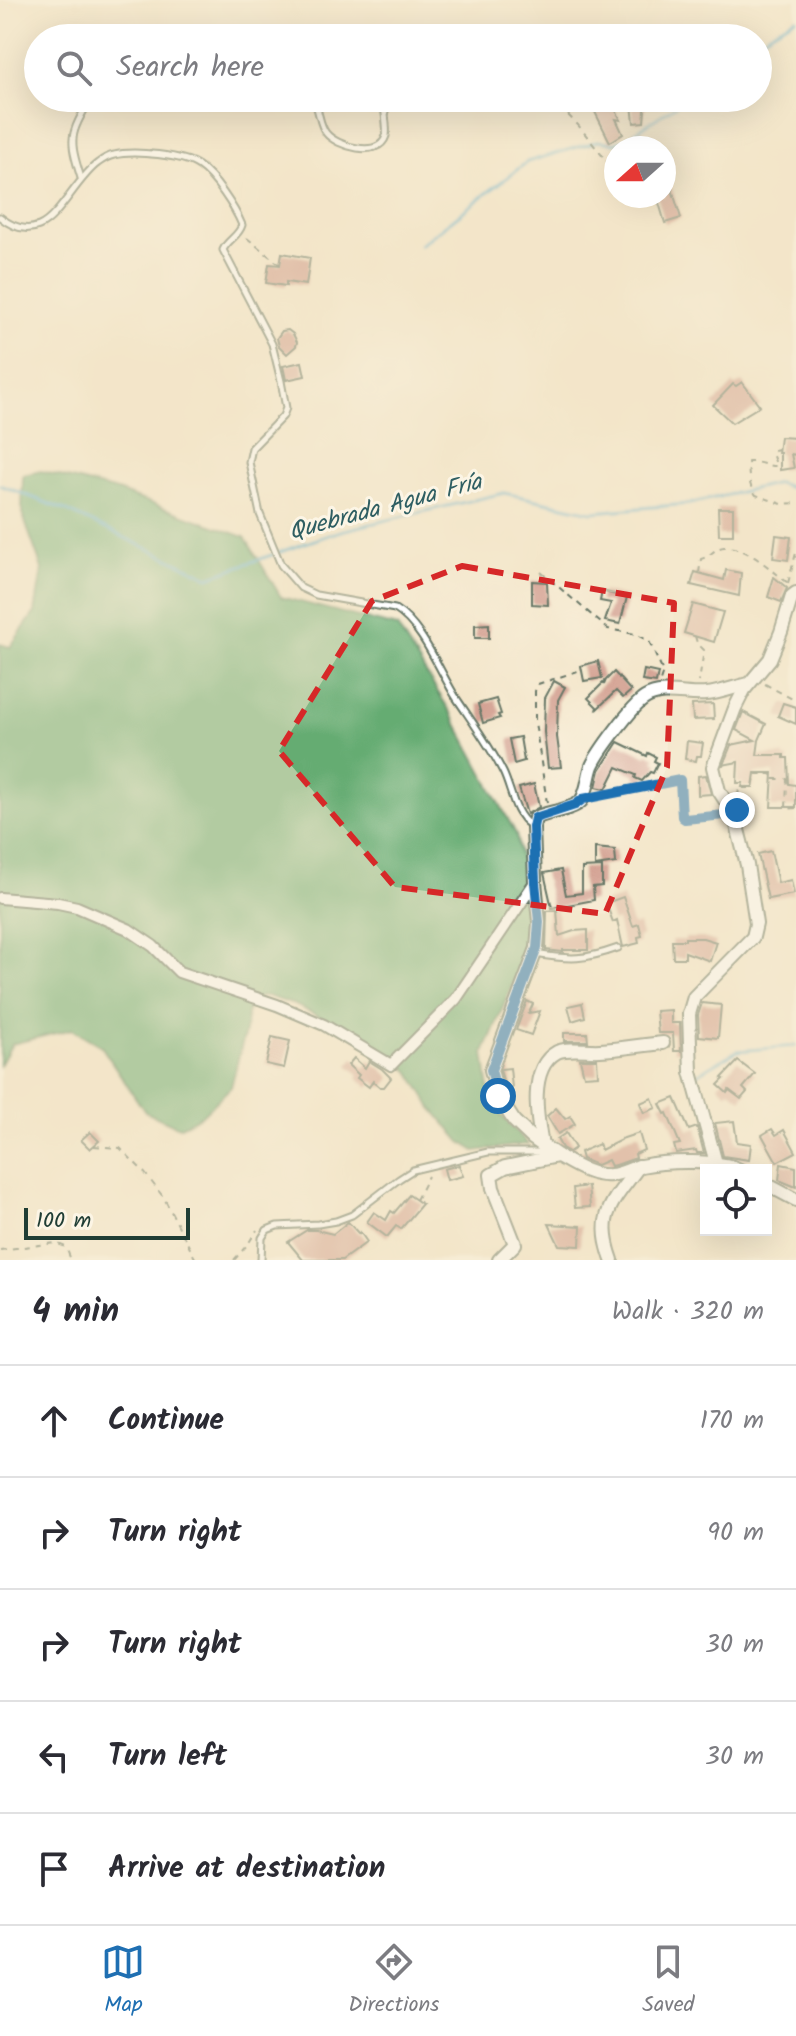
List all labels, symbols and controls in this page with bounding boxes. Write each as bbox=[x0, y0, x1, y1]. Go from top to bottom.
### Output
search box bbox=[24, 24, 772, 112]
text: Search here bbox=[116, 44, 264, 92]
icon: search bbox=[52, 46, 96, 90]
north arrow bbox=[604, 136, 676, 208]
water label: Quebrada Agua Fría bbox=[285, 463, 488, 552]
route end bbox=[719, 792, 755, 828]
route start bbox=[480, 1078, 516, 1114]
map controls bbox=[700, 1164, 772, 1236]
button: locate bbox=[700, 1164, 772, 1236]
scale bar bbox=[24, 1204, 190, 1240]
text: 100 m bbox=[36, 1204, 91, 1239]
text: 4 min bbox=[32, 1285, 119, 1339]
text: Walk · 320 m bbox=[612, 1291, 764, 1333]
text: Continue bbox=[108, 1397, 224, 1445]
icon: ahead bbox=[32, 1399, 76, 1443]
text: 170 m bbox=[700, 1400, 764, 1442]
text: Turn right bbox=[108, 1509, 241, 1557]
icon: right bbox=[32, 1511, 76, 1555]
text: 90 m bbox=[707, 1512, 764, 1554]
text: Turn right bbox=[108, 1621, 241, 1669]
icon: right bbox=[32, 1623, 76, 1667]
text: 30 m bbox=[705, 1624, 764, 1666]
text: Turn left bbox=[108, 1733, 227, 1781]
icon: left bbox=[32, 1735, 76, 1779]
text: 30 m bbox=[705, 1736, 764, 1778]
text: Arrive at destination bbox=[108, 1845, 385, 1893]
icon: arrive bbox=[32, 1847, 76, 1891]
tab: Map bbox=[101, 1940, 145, 2023]
tab: Directions bbox=[348, 1940, 440, 2023]
tab: Saved bbox=[642, 1940, 695, 2023]

